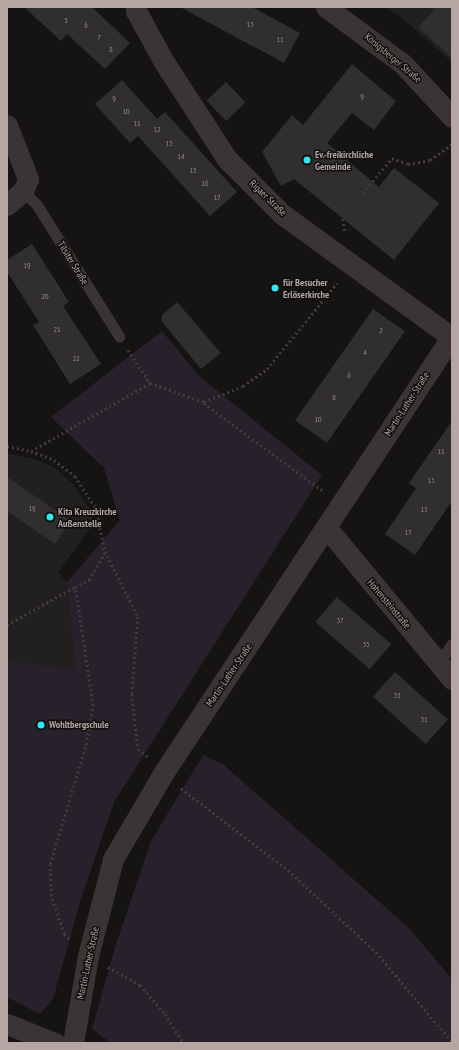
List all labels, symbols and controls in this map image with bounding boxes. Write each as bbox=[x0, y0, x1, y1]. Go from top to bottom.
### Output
house number: 5 bbox=[64, 16, 68, 26]
house number: 13 bbox=[246, 20, 254, 30]
house number: 6 bbox=[84, 21, 88, 31]
street label: Königsberger Straße bbox=[362, 31, 424, 85]
house number: 7 bbox=[97, 33, 101, 43]
house number: 11 bbox=[276, 35, 284, 45]
house number: 8 bbox=[109, 45, 113, 55]
house number: 9 bbox=[360, 92, 364, 102]
house number: 9 bbox=[112, 94, 116, 104]
house number: 10 bbox=[122, 107, 130, 117]
house number: 11 bbox=[133, 119, 141, 129]
house number: 12 bbox=[153, 125, 161, 135]
house number: 13 bbox=[165, 139, 173, 149]
place label: Ev.-freikirchliche Gemeinde bbox=[315, 148, 373, 172]
house number: 14 bbox=[177, 152, 185, 162]
marker: Ev.-freikirchliche Gemeinde bbox=[302, 155, 312, 165]
house number: 15 bbox=[189, 166, 197, 176]
street label: Rigaer Straße bbox=[247, 177, 289, 219]
house number: 16 bbox=[201, 179, 209, 189]
house number: 17 bbox=[213, 193, 221, 203]
street label: Tilsiter Straße bbox=[55, 239, 91, 287]
house number: 19 bbox=[23, 261, 31, 271]
place label: für Besucher Erlöserkirche bbox=[283, 276, 329, 300]
marker: für Besucher Erlöserkirche bbox=[270, 283, 280, 293]
house number: 20 bbox=[41, 292, 49, 302]
house number: 21 bbox=[53, 325, 61, 335]
house number: 2 bbox=[379, 326, 383, 336]
house number: 4 bbox=[363, 348, 367, 358]
house number: 22 bbox=[72, 354, 80, 364]
street label: Martin-Luther-Straße bbox=[382, 370, 432, 438]
house number: 6 bbox=[347, 371, 351, 381]
house number: 8 bbox=[332, 393, 336, 403]
house number: 10 bbox=[314, 415, 322, 425]
house number: 11 bbox=[437, 447, 445, 457]
house number: 13 bbox=[427, 476, 435, 486]
house number: 19 bbox=[28, 504, 36, 514]
place label: Kita Kreuzkirche Außenstelle bbox=[58, 505, 117, 528]
house number: 15 bbox=[420, 505, 428, 515]
marker: Kita Kreuzkirche Außenstelle bbox=[45, 512, 55, 522]
house number: 17 bbox=[404, 528, 412, 538]
street label: Hohensteinstraße bbox=[365, 577, 413, 631]
house number: 37 bbox=[336, 616, 344, 626]
house number: 35 bbox=[362, 640, 370, 650]
street label: Martin-Luther-Straße bbox=[203, 641, 255, 709]
house number: 33 bbox=[393, 691, 401, 701]
house number: 31 bbox=[420, 715, 428, 725]
place label: Wohltbergschule bbox=[49, 719, 109, 731]
marker: Wohltbergschule bbox=[36, 720, 46, 730]
street label: Martin-Luther-Straße bbox=[74, 926, 102, 1000]

